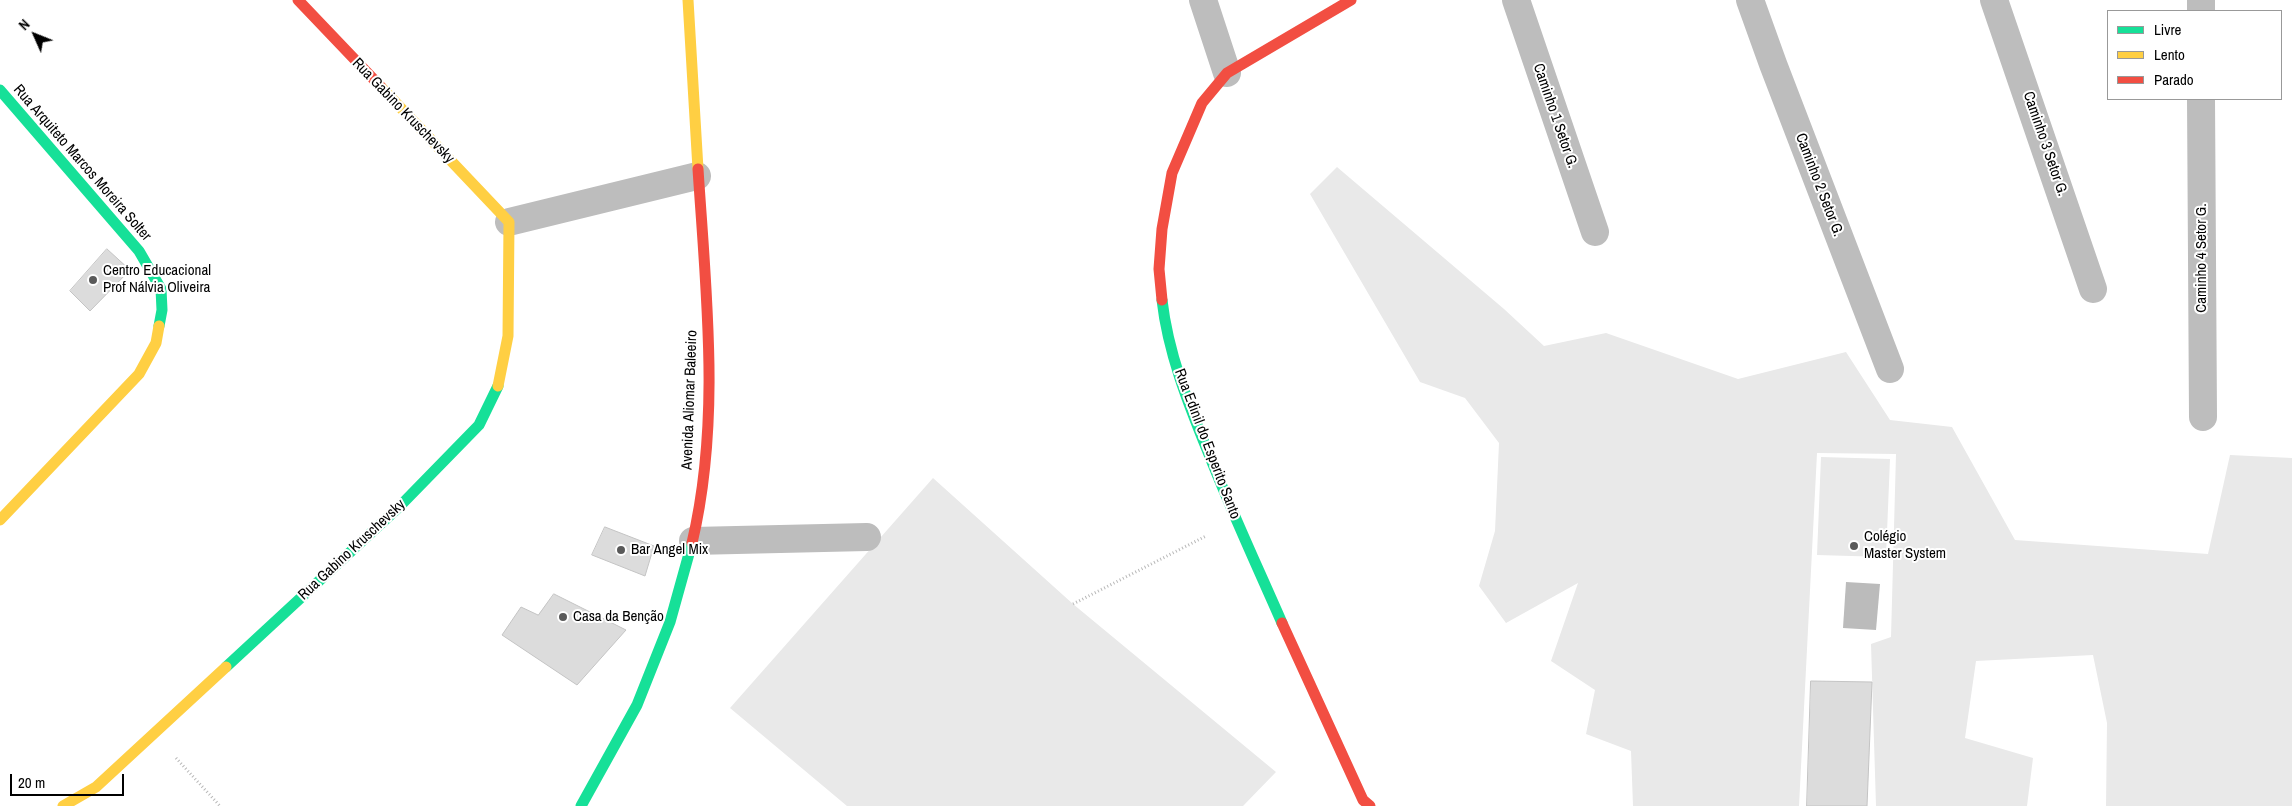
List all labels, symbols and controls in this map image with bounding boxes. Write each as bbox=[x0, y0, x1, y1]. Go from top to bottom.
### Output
north arrow bbox=[10, 10, 60, 60]
legend bbox=[2107, 10, 2282, 100]
text: N bbox=[15, 15, 34, 34]
text: Livre bbox=[2154, 19, 2181, 40]
text: Lento bbox=[2154, 44, 2185, 65]
street label: Rua Gabino Kruschevsky bbox=[348, 55, 458, 167]
street label: Caminho 1 Setor G. bbox=[1529, 61, 1581, 171]
text: Parado bbox=[2154, 69, 2194, 90]
street label: Rua Arquiteto Marcos Moreira Solter bbox=[9, 81, 155, 245]
street label: Caminho 3 Setor G. bbox=[2019, 89, 2071, 199]
street label: Caminho 2 Setor G. bbox=[1791, 131, 1847, 239]
street label: Caminho 4 Setor G. bbox=[2193, 203, 2211, 313]
place label: Centro Educacional Prof Nálvia Oliveira bbox=[103, 262, 211, 297]
marker: Centro Educacional Prof Nálvia Oliveira bbox=[87, 274, 99, 286]
street label: Avenida Aliomar Baleeiro bbox=[679, 330, 701, 470]
street label: Rua Edinil do Esperito Santo bbox=[1170, 366, 1244, 522]
street label: Rua Gabino Kruschevsky bbox=[295, 496, 409, 604]
place label: Colégio Master System bbox=[1864, 528, 1946, 563]
marker: Colégio Master System bbox=[1848, 540, 1860, 552]
place label: Bar Angel Mix bbox=[631, 541, 708, 559]
marker: Bar Angel Mix bbox=[615, 544, 627, 556]
place label: Casa da Benção bbox=[573, 608, 664, 626]
marker: Casa da Benção bbox=[557, 611, 569, 623]
scale bar bbox=[12, 764, 126, 796]
text: 20 m bbox=[18, 772, 45, 793]

